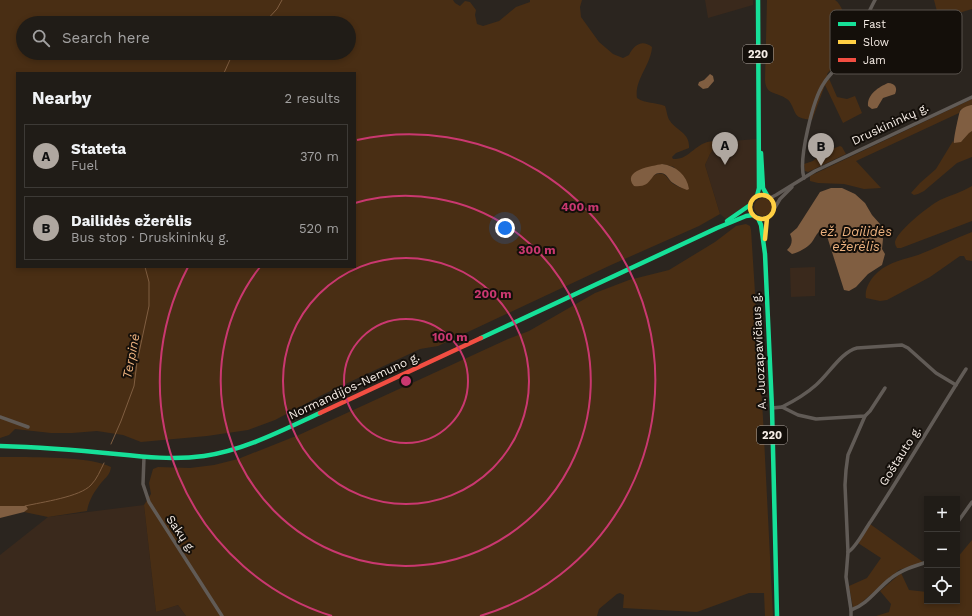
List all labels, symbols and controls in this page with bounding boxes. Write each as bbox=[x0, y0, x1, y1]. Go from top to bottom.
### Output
legend bbox=[830, 10, 962, 74]
search box bbox=[16, 16, 356, 60]
text: Fast bbox=[863, 18, 886, 31]
icon: search bbox=[30, 27, 52, 49]
text: Search here bbox=[62, 29, 150, 47]
text: Slow bbox=[863, 36, 889, 49]
road number: 220 bbox=[743, 45, 773, 63]
text: Jam bbox=[863, 54, 886, 67]
text: Nearby bbox=[32, 88, 91, 108]
text: 2 results bbox=[285, 91, 340, 106]
street label: Druskininkų g. bbox=[849, 100, 931, 148]
pin: A bbox=[712, 132, 738, 165]
pin: B bbox=[808, 133, 834, 166]
text: Stateta bbox=[71, 140, 126, 158]
text: A bbox=[42, 149, 50, 164]
text: 370 m bbox=[300, 149, 339, 164]
text: Fuel bbox=[71, 158, 98, 173]
text: 400 m bbox=[561, 200, 599, 214]
text: Dailidės ežerėlis bbox=[71, 212, 192, 230]
your location bbox=[495, 218, 515, 238]
text: B bbox=[42, 221, 50, 236]
text: 520 m bbox=[299, 221, 339, 236]
water label: ež. Dailidės ežerėlis bbox=[820, 224, 892, 254]
text: Bus stop · Druskininkų g. bbox=[71, 230, 229, 245]
text: 300 m bbox=[518, 243, 556, 257]
text: 200 m bbox=[474, 287, 512, 301]
street label: A. Juozapavičiaus g. bbox=[749, 292, 769, 410]
text: 100 m bbox=[432, 330, 468, 344]
water label: Terpinė bbox=[119, 332, 143, 380]
street label: Normandijos-Nemuno g. bbox=[286, 349, 422, 423]
centre of rings bbox=[399, 374, 413, 388]
street label: Goštauto g. bbox=[876, 424, 924, 488]
road number: 220 bbox=[757, 426, 787, 444]
map controls bbox=[924, 496, 960, 604]
button: + bbox=[924, 496, 960, 532]
street label: Sakų g. bbox=[163, 513, 199, 555]
button: − bbox=[924, 532, 960, 568]
button: locate bbox=[924, 568, 960, 604]

